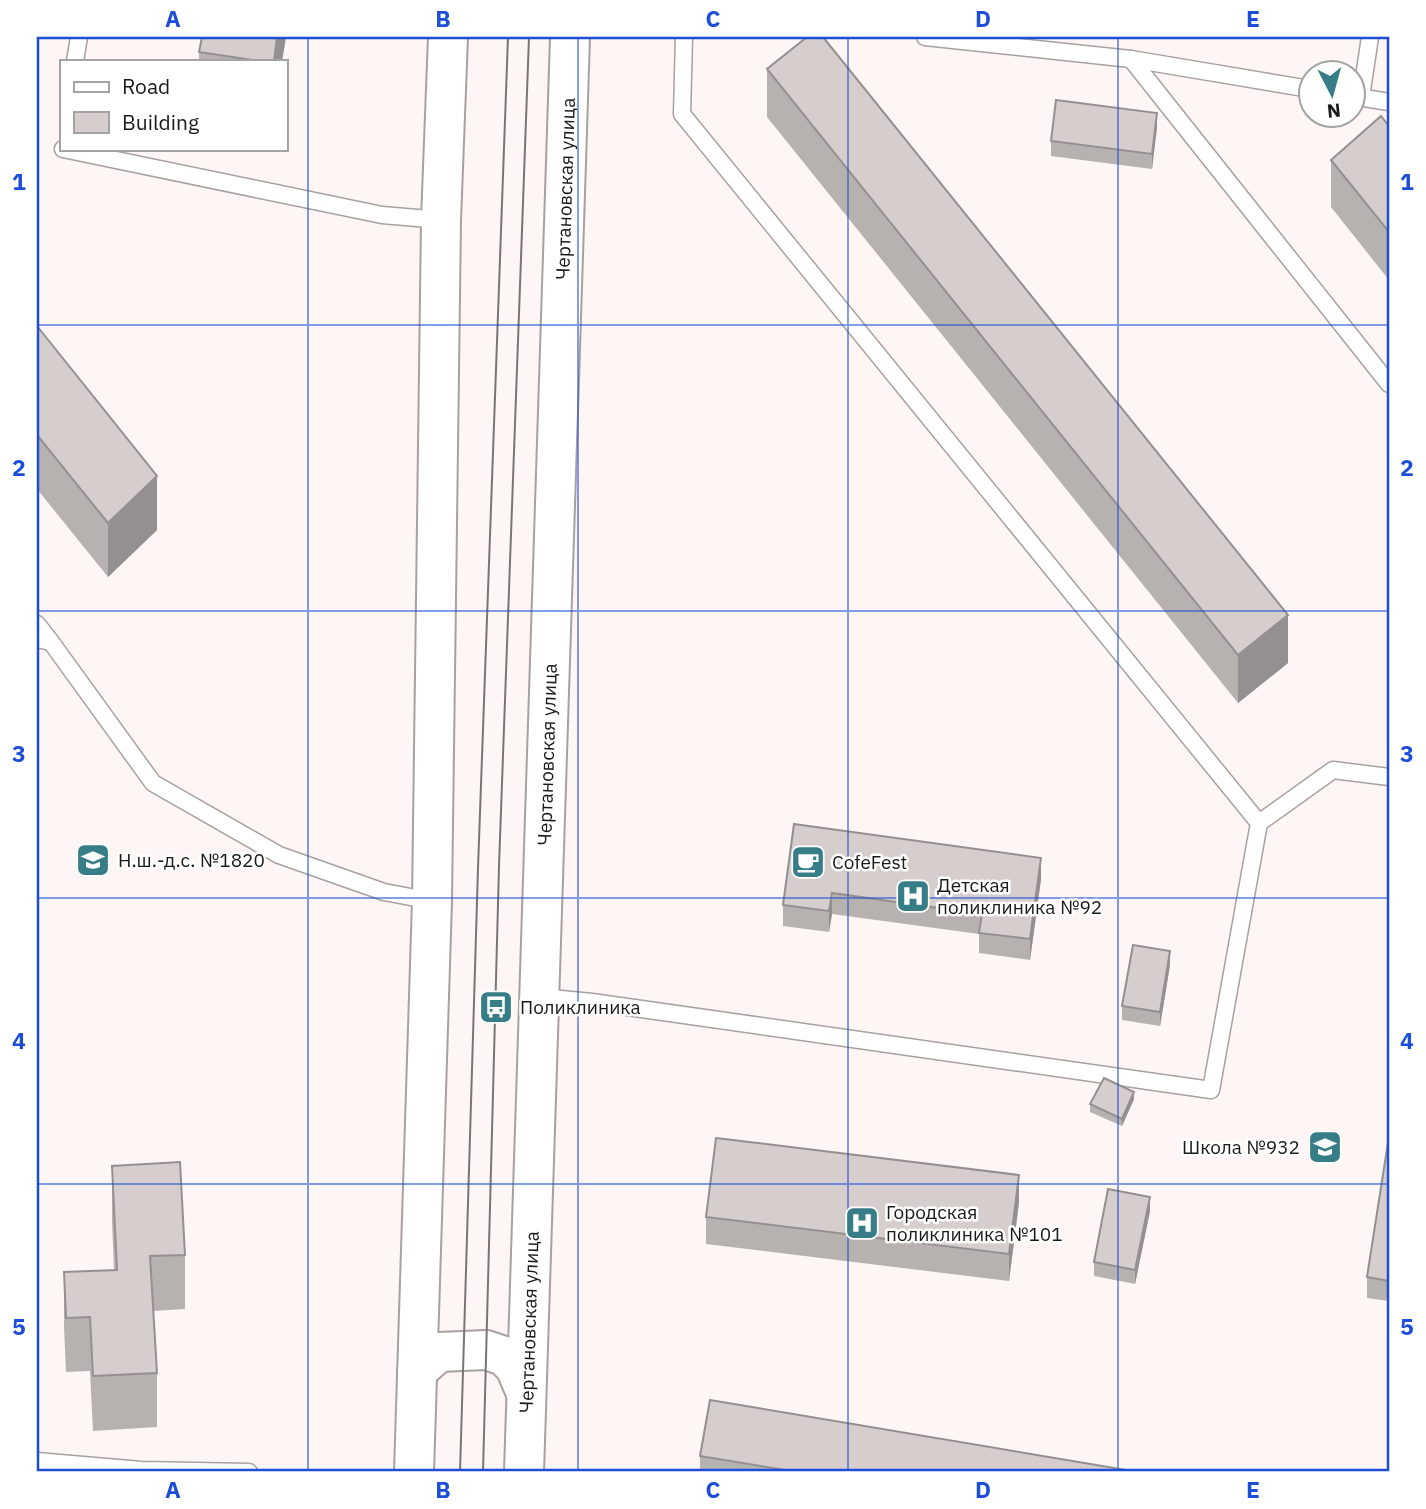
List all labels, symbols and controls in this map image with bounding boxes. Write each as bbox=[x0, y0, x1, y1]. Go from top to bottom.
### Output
text: A bbox=[165, 3, 181, 33]
text: B bbox=[435, 3, 451, 33]
text: C bbox=[706, 3, 721, 33]
text: D bbox=[975, 3, 991, 33]
text: E bbox=[1246, 3, 1260, 33]
legend bbox=[60, 60, 287, 150]
north arrow bbox=[1296, 60, 1366, 130]
text: Road bbox=[122, 72, 170, 100]
street label: Чертановская улица bbox=[550, 97, 580, 280]
text: N bbox=[1326, 98, 1342, 124]
text: Building bbox=[122, 108, 199, 136]
text: 1 bbox=[12, 166, 26, 196]
text: 1 bbox=[1400, 166, 1414, 196]
text: 2 bbox=[12, 452, 26, 482]
text: 2 bbox=[1400, 452, 1414, 482]
street label: Чертановская улица bbox=[532, 663, 562, 846]
text: 3 bbox=[12, 738, 26, 768]
text: 3 bbox=[1400, 738, 1414, 768]
school or university icon: Н.ш.-д.с. №1820 bbox=[74, 841, 112, 879]
cafe icon: CofeFest bbox=[789, 843, 827, 881]
place label: Н.ш.-д.с. №1820 bbox=[118, 848, 265, 872]
place label: CofeFest bbox=[832, 850, 907, 874]
place label: Детская поликлиника №92 bbox=[937, 873, 1102, 919]
hospital icon: Детская поликлиника №92 bbox=[894, 877, 932, 915]
bus stop icon: Поликлиника bbox=[477, 988, 515, 1026]
place label: Поликлиника bbox=[520, 995, 641, 1019]
text: 4 bbox=[12, 1025, 26, 1055]
text: 4 bbox=[1400, 1025, 1414, 1055]
school or university icon: Школа №932 bbox=[1306, 1128, 1344, 1166]
place label: Школа №932 bbox=[1182, 1135, 1300, 1159]
place label: Городская поликлиника №101 bbox=[886, 1200, 1063, 1246]
hospital icon: Городская поликлиника №101 bbox=[843, 1204, 881, 1242]
street label: Чертановская улица bbox=[514, 1231, 544, 1413]
text: 5 bbox=[12, 1311, 26, 1341]
text: 5 bbox=[1400, 1311, 1414, 1341]
text: A bbox=[165, 1474, 181, 1504]
text: B bbox=[435, 1474, 451, 1504]
text: C bbox=[706, 1474, 721, 1504]
text: D bbox=[975, 1474, 991, 1504]
text: E bbox=[1246, 1474, 1260, 1504]

